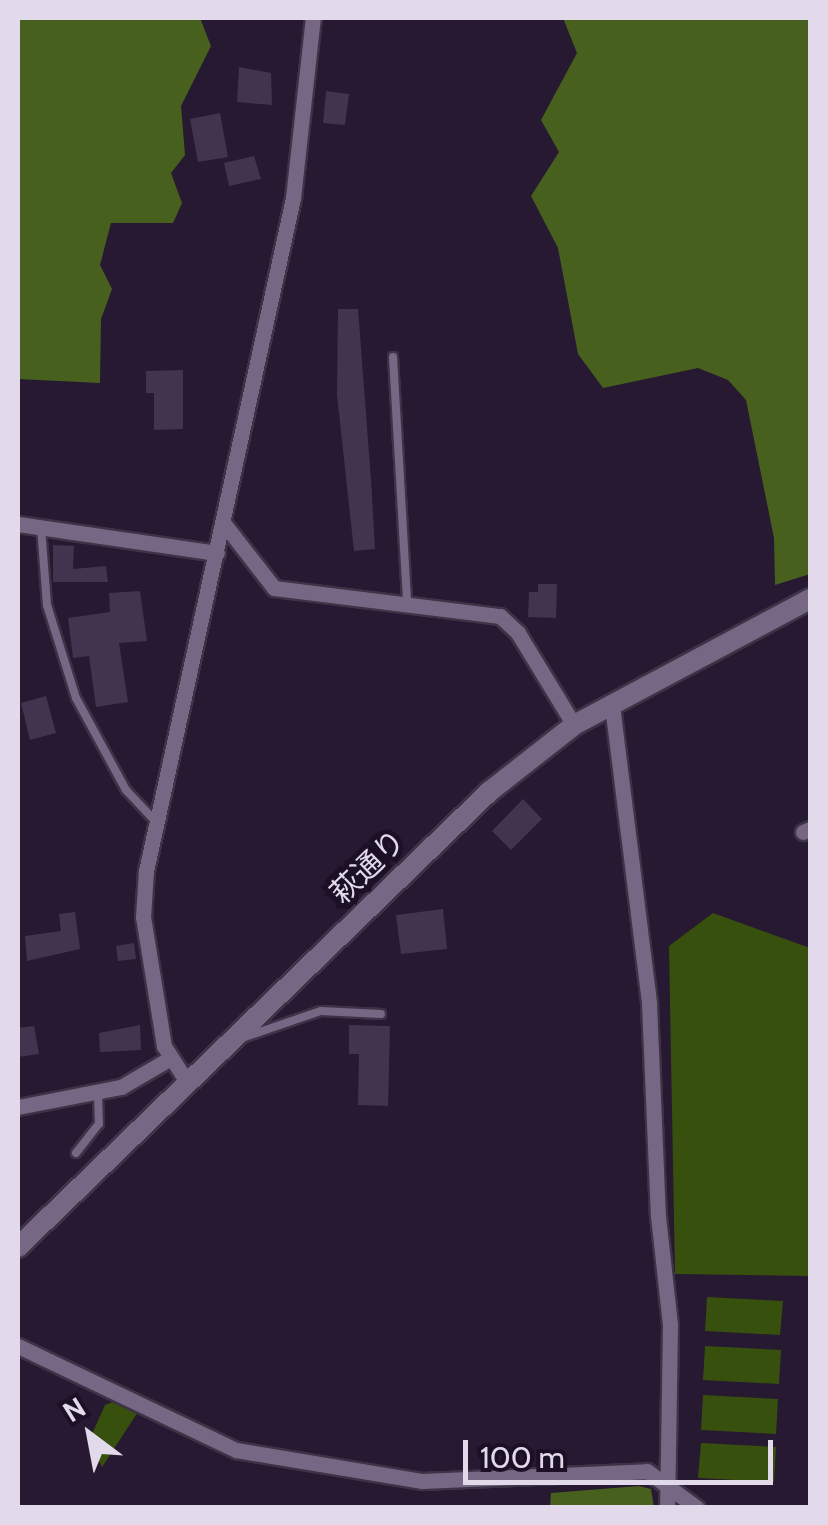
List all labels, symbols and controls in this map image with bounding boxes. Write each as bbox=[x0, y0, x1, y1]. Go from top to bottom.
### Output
street label: 萩通り bbox=[323, 823, 413, 911]
north arrow bbox=[40, 1385, 140, 1485]
text: N bbox=[57, 1390, 91, 1429]
scale bar bbox=[468, 1420, 778, 1482]
text: 100 m bbox=[480, 1439, 565, 1476]

